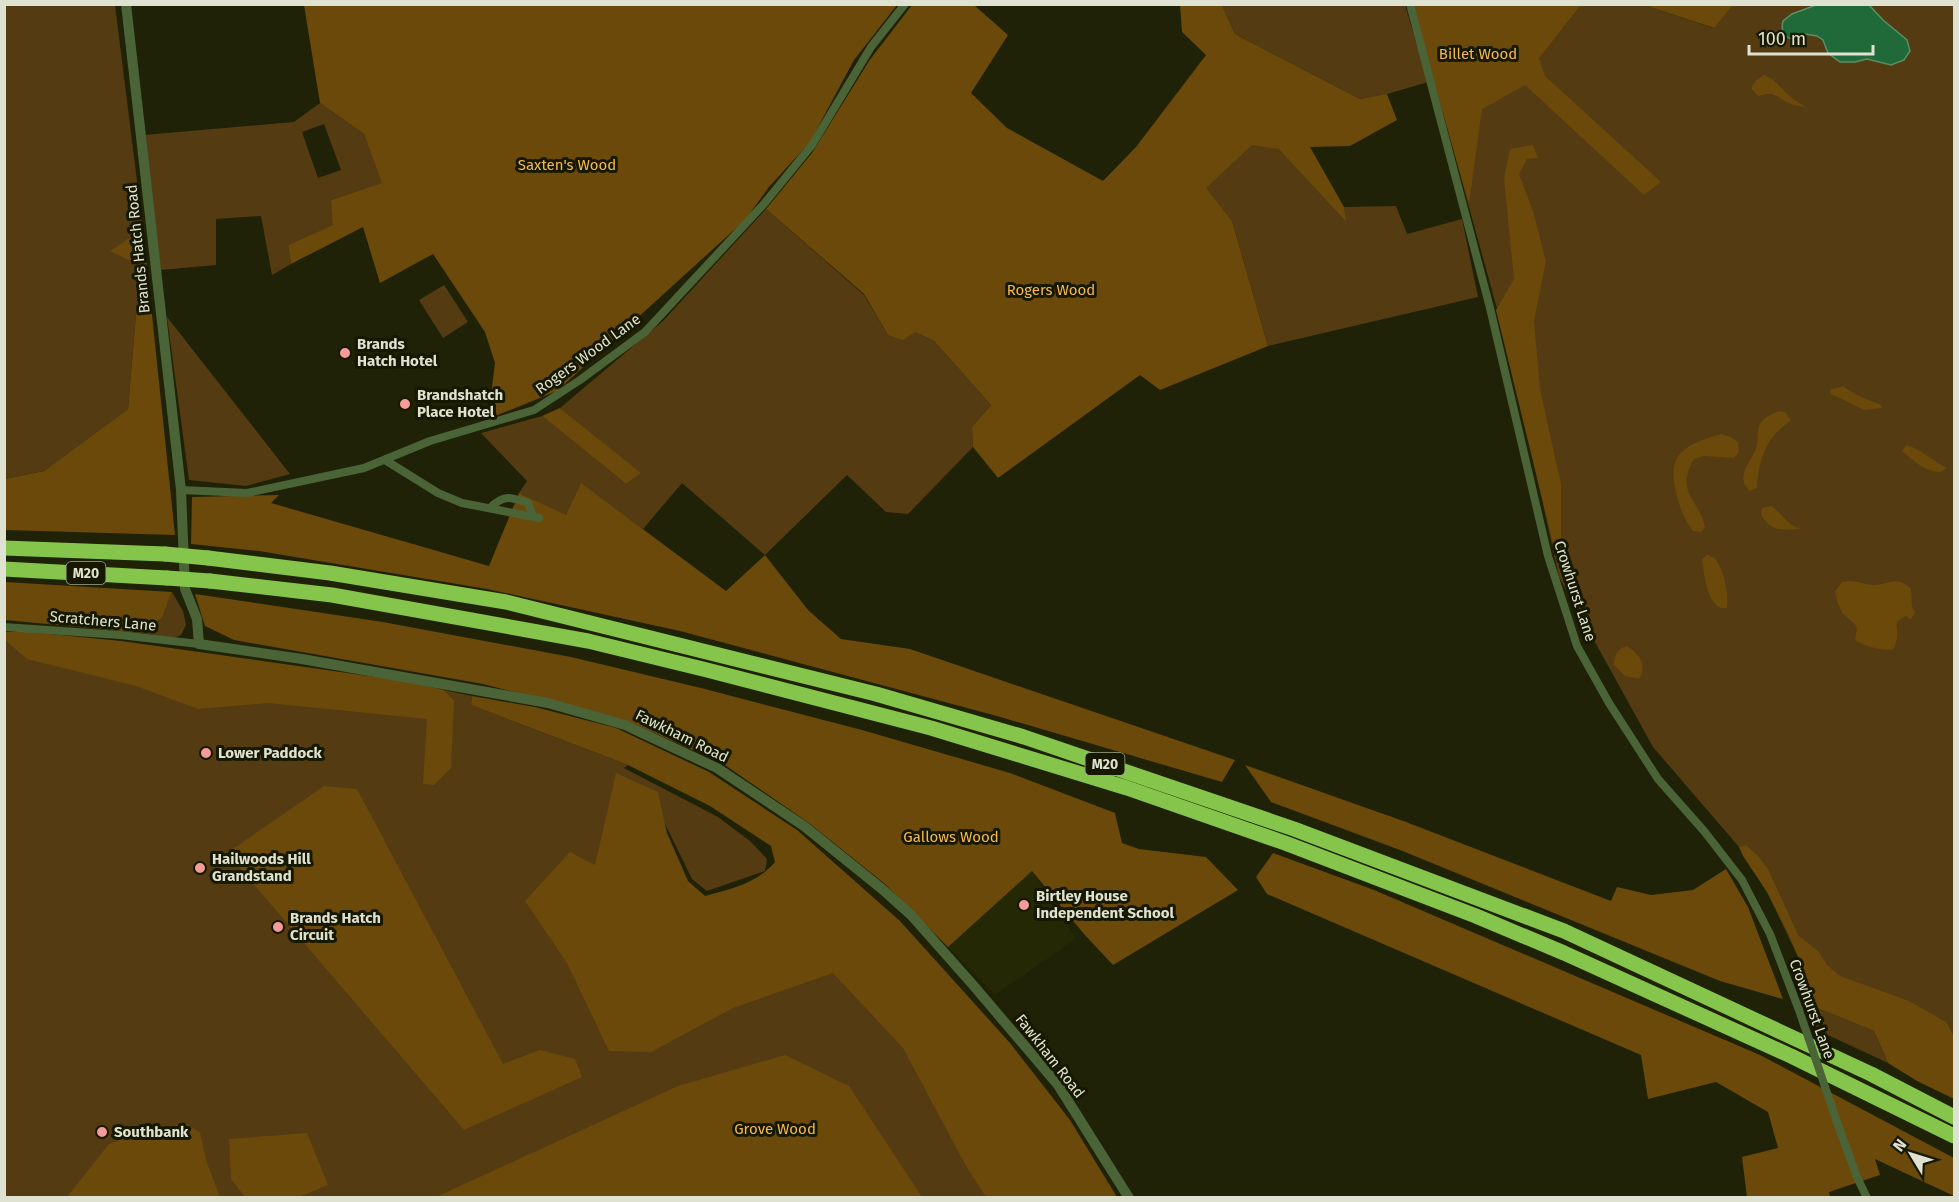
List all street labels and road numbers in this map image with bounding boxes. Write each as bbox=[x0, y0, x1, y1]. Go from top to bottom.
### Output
street label: Brands Hatch Road bbox=[122, 184, 154, 314]
street label: Rogers Wood Lane bbox=[532, 310, 644, 398]
street label: Crowhurst Lane bbox=[1550, 538, 1600, 644]
road number: M20 bbox=[66, 562, 106, 584]
street label: Scratchers Lane bbox=[49, 607, 157, 635]
street label: Fawkham Road bbox=[633, 706, 731, 766]
road number: M20 bbox=[1086, 753, 1124, 775]
street label: Crowhurst Lane bbox=[1786, 957, 1838, 1061]
street label: Fawkham Road bbox=[1012, 1011, 1088, 1101]

